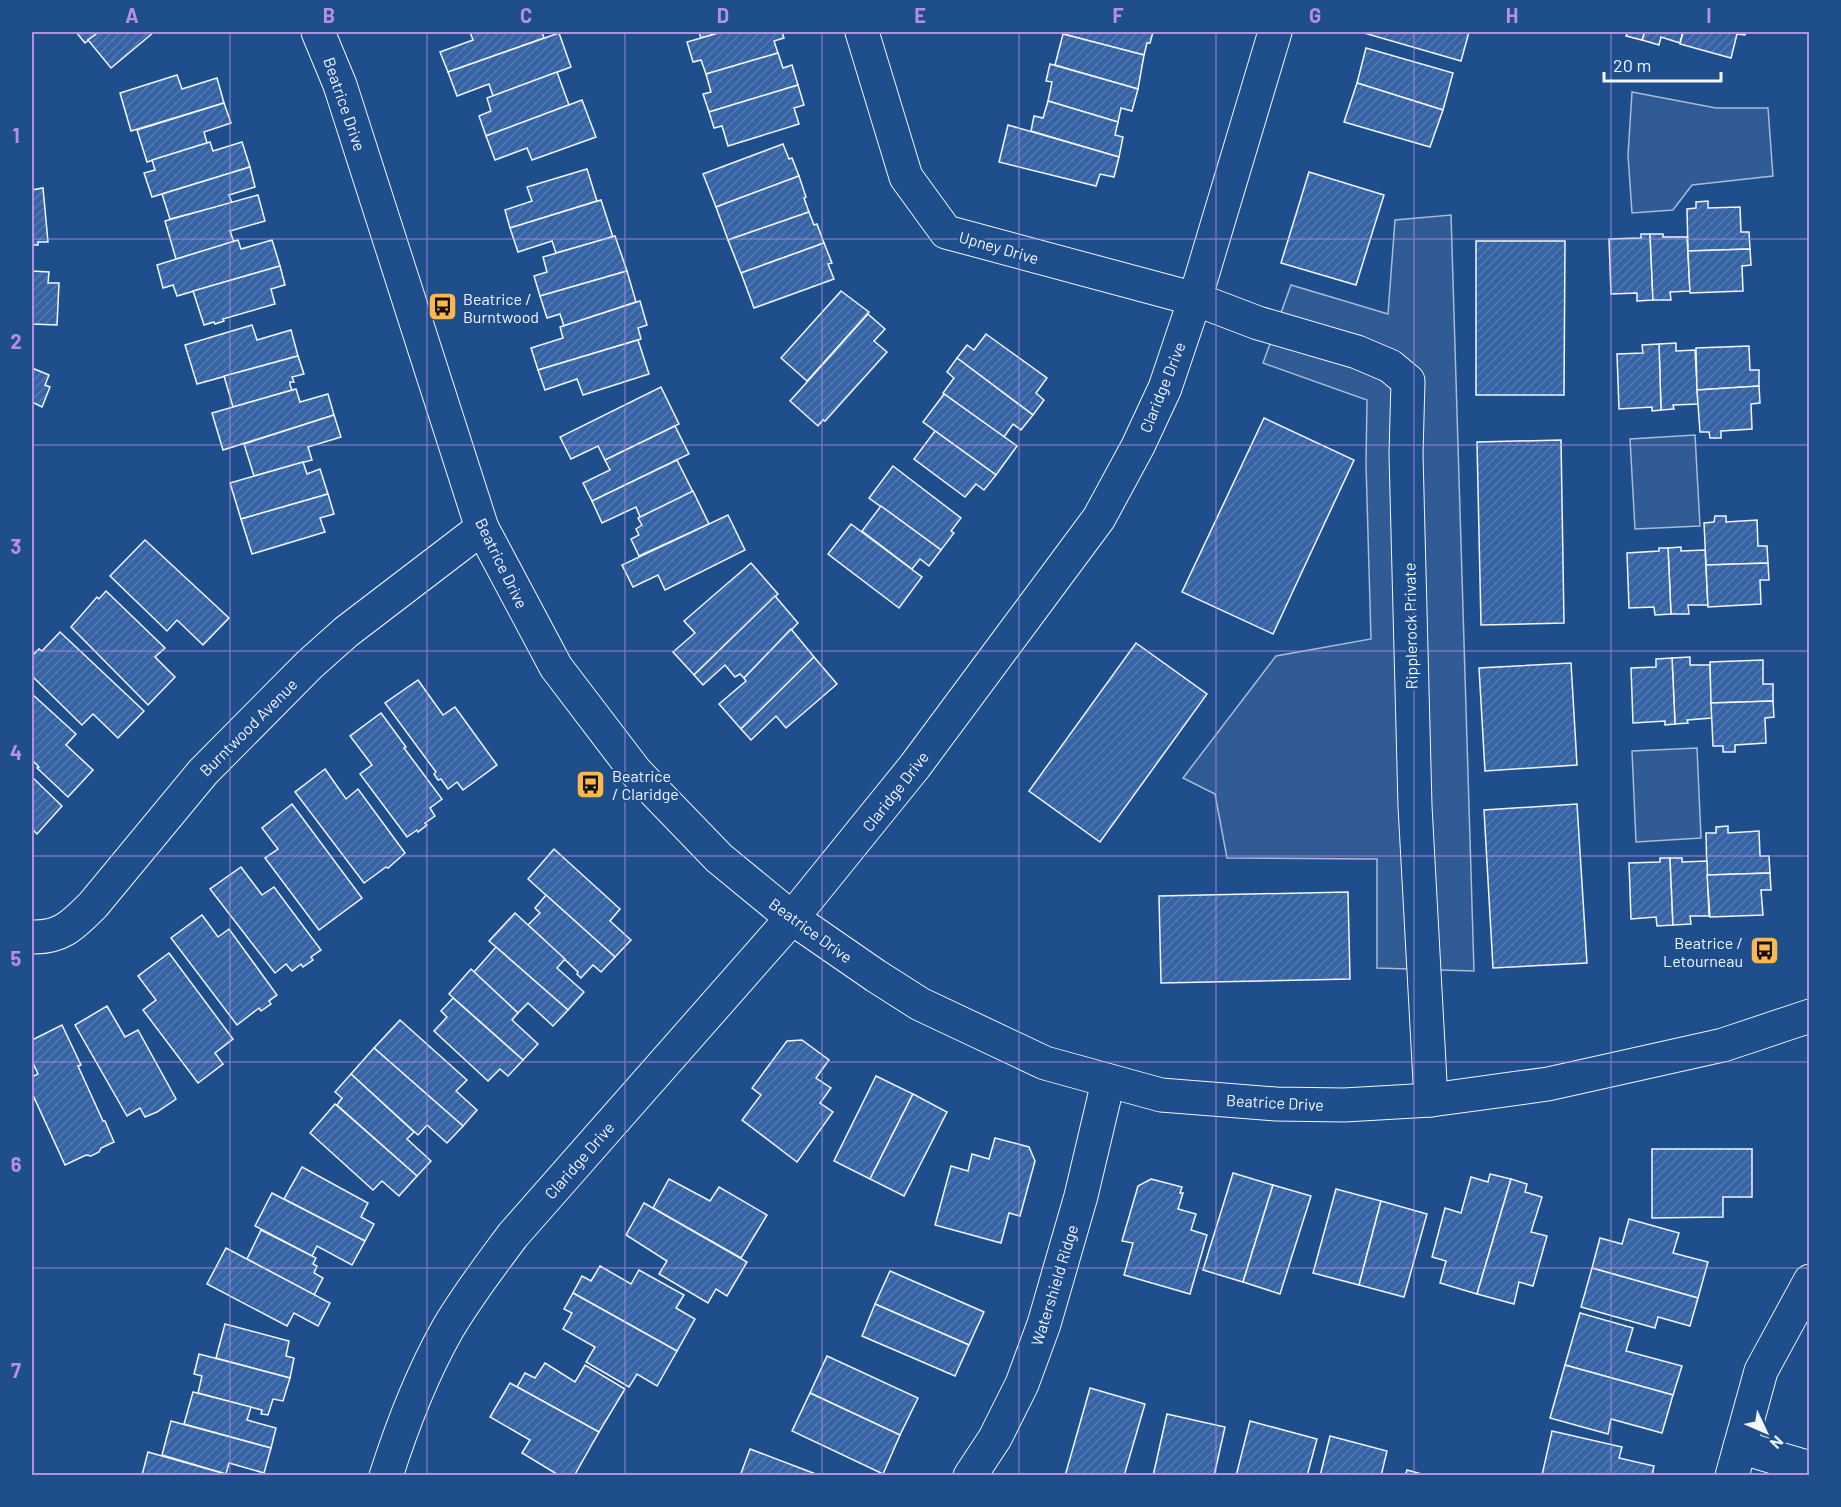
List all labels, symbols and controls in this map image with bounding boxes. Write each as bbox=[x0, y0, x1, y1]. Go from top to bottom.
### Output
text: A bbox=[125, 3, 139, 27]
text: B bbox=[323, 3, 335, 27]
text: C bbox=[520, 3, 532, 27]
text: D bbox=[717, 3, 729, 27]
text: E bbox=[914, 3, 926, 27]
text: F bbox=[1112, 3, 1124, 27]
text: G bbox=[1309, 3, 1321, 27]
text: H bbox=[1506, 3, 1518, 27]
text: I bbox=[1706, 3, 1712, 27]
scale bar bbox=[1604, 45, 1721, 83]
text: 20 m bbox=[1613, 54, 1651, 76]
street label: Beatrice Drive bbox=[320, 55, 370, 153]
text: 1 bbox=[12, 123, 20, 147]
street label: Upney Drive bbox=[957, 227, 1041, 267]
place label: Beatrice / Burntwood bbox=[463, 289, 539, 326]
bus stop icon: Beatrice / Burntwood bbox=[426, 291, 458, 323]
text: 2 bbox=[10, 329, 22, 353]
street label: Claridge Drive bbox=[1135, 339, 1189, 435]
street label: Beatrice Drive bbox=[472, 515, 532, 611]
text: 3 bbox=[11, 534, 21, 558]
street label: Ripplerock Private bbox=[1399, 562, 1421, 690]
street label: Burntwood Avenue bbox=[195, 674, 301, 780]
text: 4 bbox=[10, 740, 22, 764]
street label: Claridge Drive bbox=[858, 747, 932, 835]
place label: Beatrice / Claridge bbox=[612, 766, 679, 803]
bus stop icon: Beatrice / Claridge bbox=[575, 768, 607, 800]
street label: Beatrice Drive bbox=[766, 894, 856, 966]
place label: Beatrice / Letourneau bbox=[1663, 933, 1743, 970]
bus stop icon: Beatrice / Letourneau bbox=[1748, 935, 1780, 967]
text: 5 bbox=[11, 946, 22, 970]
street label: Beatrice Drive bbox=[1226, 1090, 1324, 1114]
street label: Claridge Drive bbox=[540, 1117, 618, 1203]
text: 6 bbox=[11, 1152, 22, 1176]
street label: Watershield Ridge bbox=[1027, 1222, 1081, 1348]
text: 7 bbox=[11, 1358, 21, 1382]
north arrow bbox=[1736, 1402, 1796, 1462]
text: N bbox=[1767, 1432, 1788, 1453]

